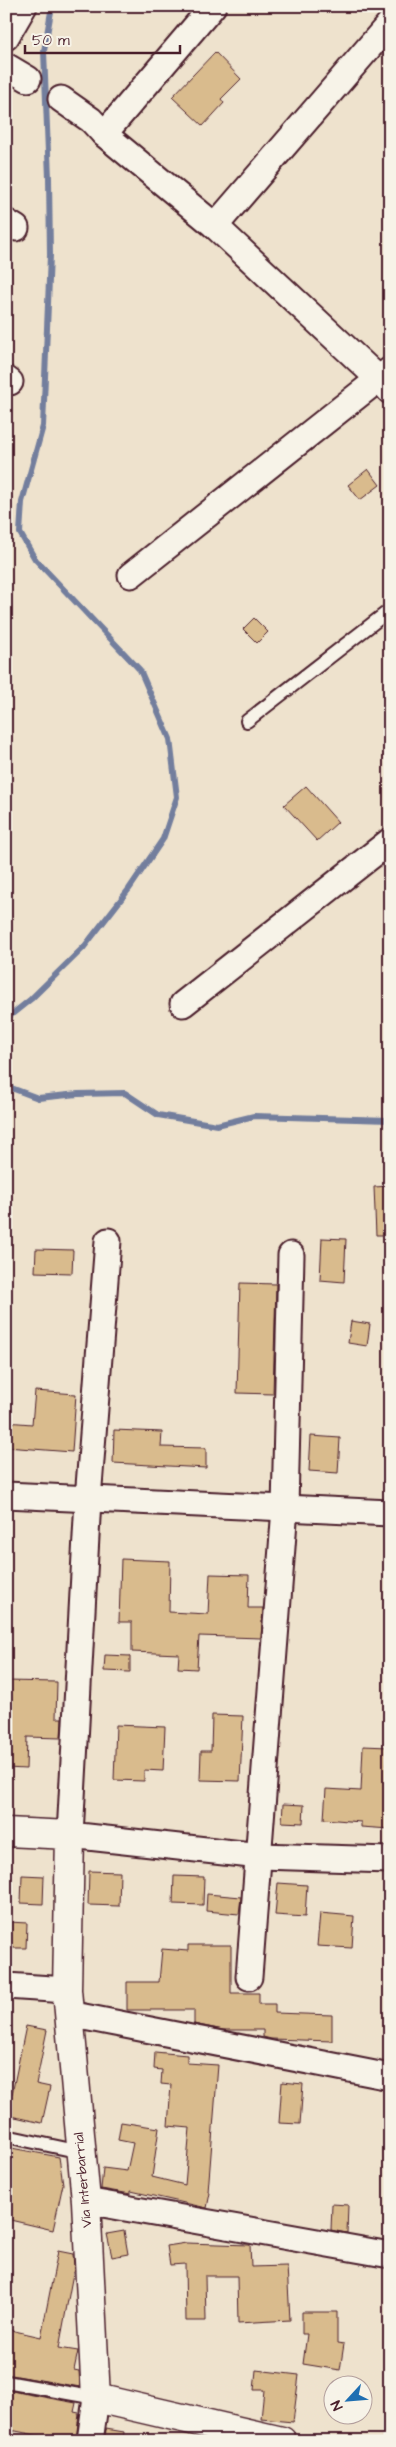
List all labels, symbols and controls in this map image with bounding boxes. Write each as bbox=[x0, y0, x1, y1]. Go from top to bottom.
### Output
scale bar bbox=[25, 22, 180, 54]
text: 50 m bbox=[32, 30, 70, 51]
street label: Vía Interbarrial bbox=[69, 2132, 97, 2228]
north arrow bbox=[324, 2374, 374, 2424]
text: N bbox=[326, 2397, 348, 2414]

